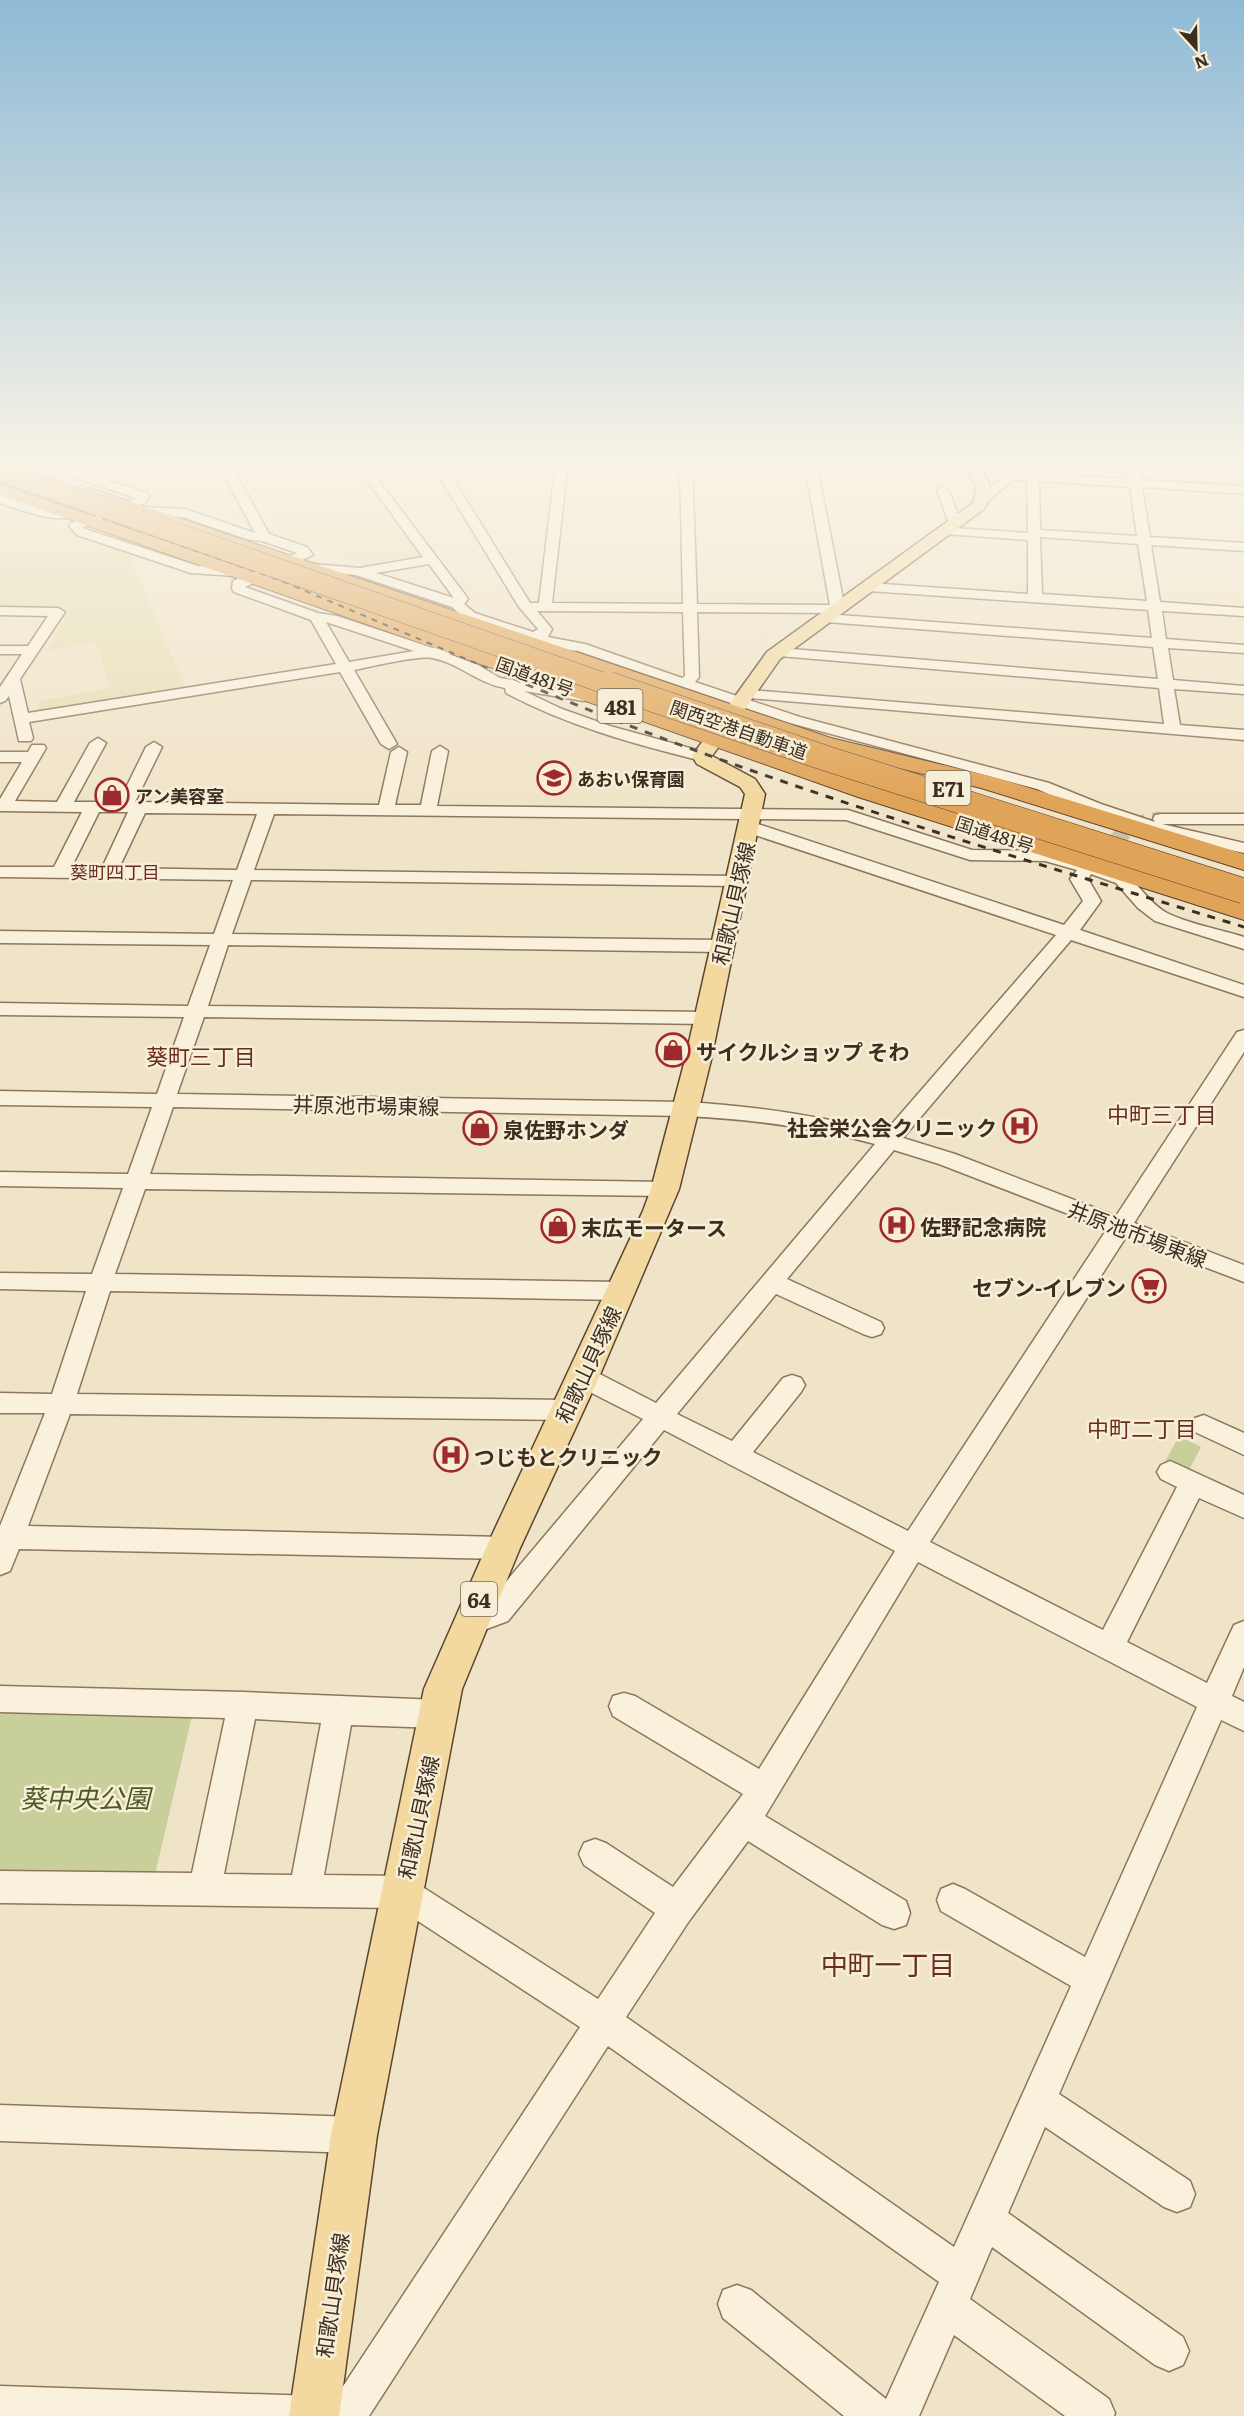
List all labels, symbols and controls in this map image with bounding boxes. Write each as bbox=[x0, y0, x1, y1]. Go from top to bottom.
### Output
north arrow bbox=[1166, 18, 1226, 78]
text: N bbox=[1191, 49, 1213, 76]
street label: 国道481号 bbox=[492, 649, 578, 703]
road number: 481 bbox=[598, 689, 642, 723]
street label: 関西空港自動車道 bbox=[667, 693, 811, 765]
school or university icon: あおい保育園 bbox=[536, 760, 572, 796]
place label: あおい保育園 bbox=[577, 765, 685, 792]
road number: E71 bbox=[926, 771, 970, 805]
shop icon: アン美容室 bbox=[94, 777, 130, 813]
place label: アン美容室 bbox=[135, 782, 224, 809]
street label: 国道481号 bbox=[952, 809, 1038, 859]
street label: 和歌山貝塚線 bbox=[703, 838, 761, 968]
district label: 葵町四丁目 bbox=[70, 858, 160, 885]
shop icon: サイクルショップ そわ bbox=[655, 1032, 691, 1068]
place label: サイクルショップ そわ bbox=[696, 1035, 909, 1066]
district label: 葵町三丁目 bbox=[146, 1039, 256, 1072]
street label: 井原池市場東線 bbox=[292, 1087, 440, 1121]
district label: 中町三丁目 bbox=[1107, 1097, 1217, 1130]
hospital icon: 社会栄公会クリニック bbox=[1002, 1108, 1038, 1144]
shop icon: 泉佐野ホンダ bbox=[462, 1110, 498, 1146]
place label: 社会栄公会クリニック bbox=[787, 1111, 997, 1142]
place label: 泉佐野ホンダ bbox=[503, 1113, 629, 1144]
street label: 井原池市場東線 bbox=[1064, 1192, 1212, 1274]
hospital icon: 佐野記念病院 bbox=[879, 1207, 915, 1243]
shop icon: 末広モータース bbox=[540, 1208, 576, 1244]
place label: 佐野記念病院 bbox=[920, 1210, 1046, 1241]
place label: 末広モータース bbox=[581, 1211, 727, 1242]
supermarket icon: セブン-イレブン bbox=[1131, 1268, 1167, 1304]
place label: セブン-イレブン bbox=[972, 1271, 1126, 1302]
street label: 和歌山貝塚線 bbox=[546, 1300, 628, 1428]
district label: 中町二丁目 bbox=[1087, 1411, 1197, 1444]
hospital icon: つじもとクリニック bbox=[433, 1437, 469, 1473]
place label: つじもとクリニック bbox=[474, 1440, 663, 1471]
road number: 64 bbox=[461, 1582, 497, 1616]
street label: 和歌山貝塚線 bbox=[389, 1752, 445, 1882]
park label: 葵中央公園 bbox=[20, 1777, 154, 1816]
district label: 中町一丁目 bbox=[821, 1943, 956, 1983]
street label: 和歌山貝塚線 bbox=[307, 2230, 355, 2360]

